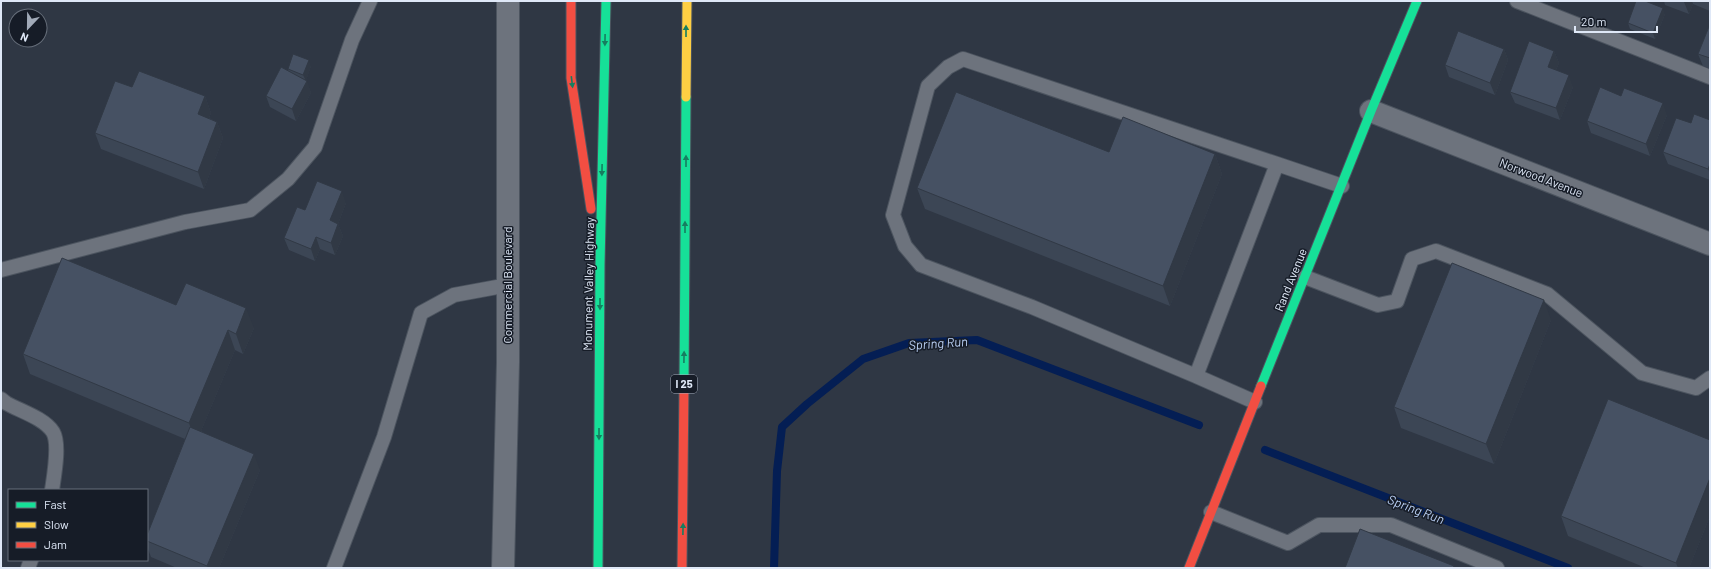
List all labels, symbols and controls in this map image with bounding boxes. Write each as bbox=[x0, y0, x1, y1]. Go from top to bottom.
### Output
north arrow bbox=[8, 8, 48, 48]
scale bar bbox=[1575, 8, 1657, 34]
text: 20 m bbox=[1581, 14, 1607, 28]
one-way arrow bbox=[683, 24, 689, 37]
text: N bbox=[18, 30, 30, 45]
one-way arrow bbox=[602, 34, 609, 46]
one-way arrow bbox=[568, 76, 575, 88]
one-way arrow bbox=[683, 154, 689, 167]
street label: Norwood Avenue bbox=[1498, 155, 1585, 199]
one-way arrow bbox=[599, 164, 606, 176]
street label: Monument Valley Highway bbox=[580, 217, 596, 351]
one-way arrow bbox=[682, 220, 688, 233]
street label: Commercial Boulevard bbox=[500, 227, 514, 343]
street label: Rand Avenue bbox=[1271, 246, 1309, 313]
one-way arrow bbox=[597, 298, 603, 311]
water label: Spring Run bbox=[908, 333, 968, 353]
one-way arrow bbox=[681, 350, 687, 363]
road number: I 25 bbox=[671, 375, 697, 393]
one-way arrow bbox=[596, 428, 602, 441]
legend bbox=[8, 489, 148, 561]
water label: Spring Run bbox=[1385, 491, 1447, 527]
text: Fast bbox=[44, 497, 67, 511]
text: Slow bbox=[44, 517, 69, 531]
one-way arrow bbox=[680, 522, 686, 535]
text: Jam bbox=[44, 537, 67, 551]

